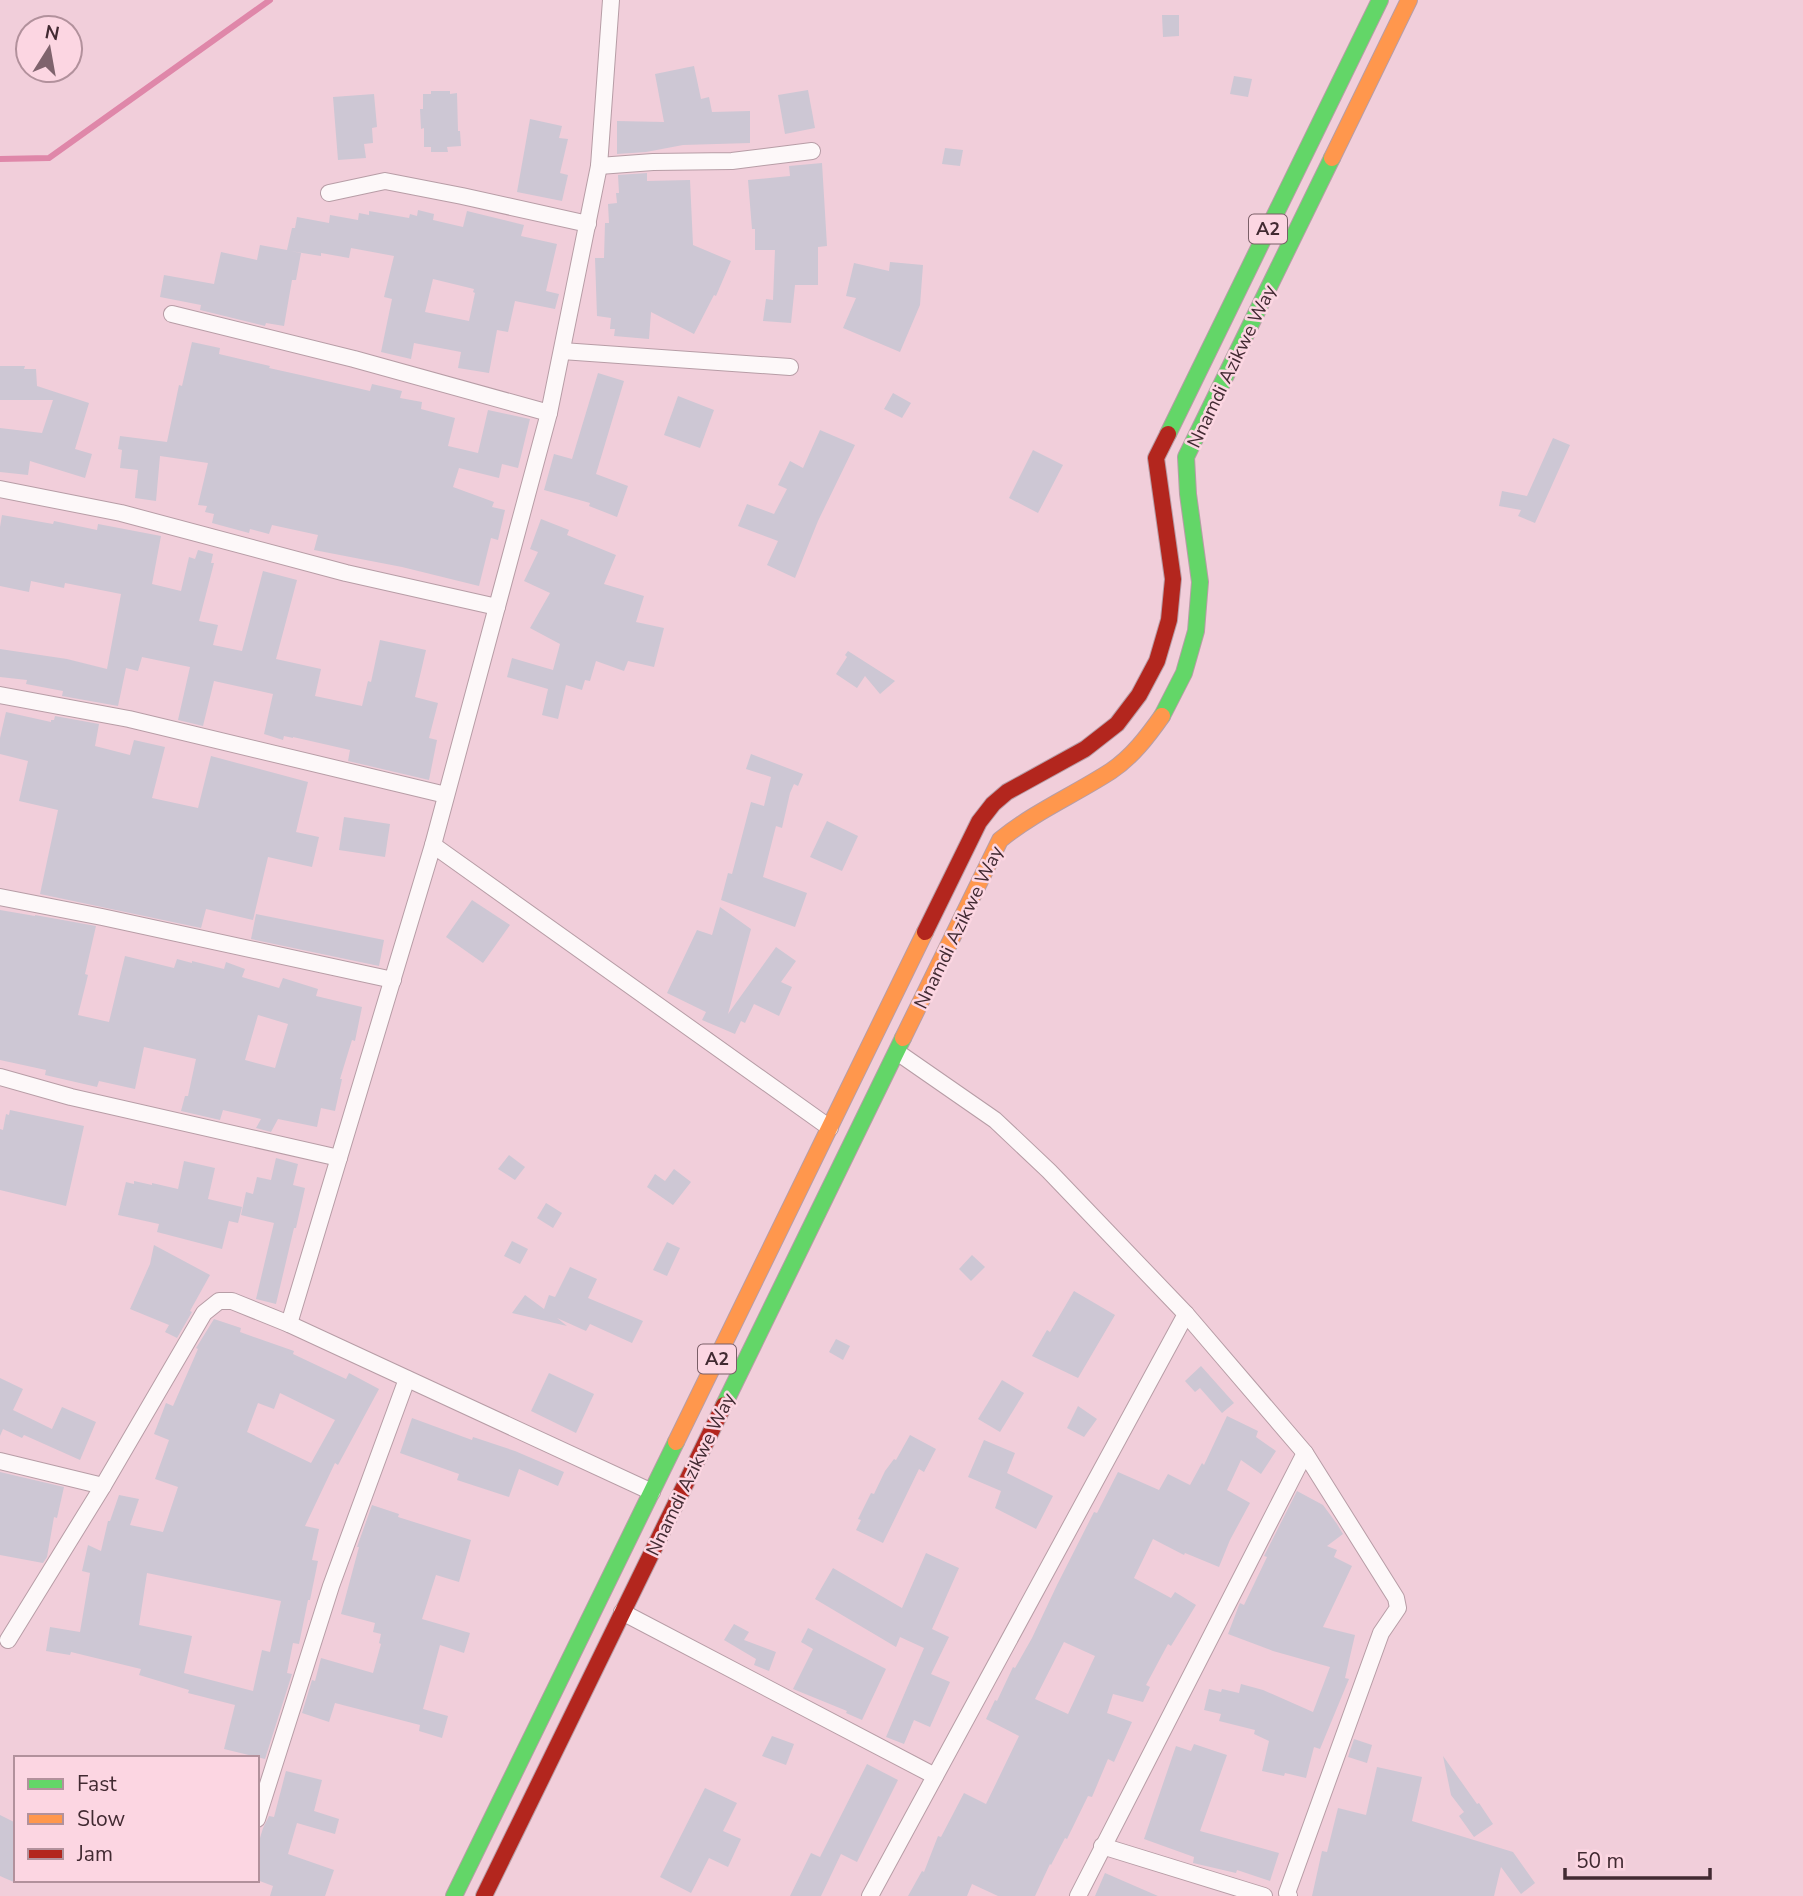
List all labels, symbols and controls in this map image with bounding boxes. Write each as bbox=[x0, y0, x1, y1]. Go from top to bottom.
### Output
north arrow bbox=[14, 14, 84, 84]
text: N bbox=[43, 19, 62, 47]
road number: A2 bbox=[1249, 214, 1287, 244]
street label: Nnamdi Azikwe Way bbox=[1181, 280, 1283, 452]
street label: Nnamdi Azikwe Way bbox=[908, 841, 1010, 1013]
road number: A2 bbox=[698, 1344, 736, 1374]
street label: Nnamdi Azikwe Way bbox=[640, 1388, 742, 1560]
legend bbox=[14, 1756, 259, 1882]
text: Fast bbox=[77, 1770, 117, 1798]
text: Slow bbox=[77, 1805, 126, 1833]
scale bar bbox=[1565, 1836, 1710, 1880]
text: Jam bbox=[76, 1840, 113, 1868]
text: 50 m bbox=[1576, 1847, 1625, 1875]

